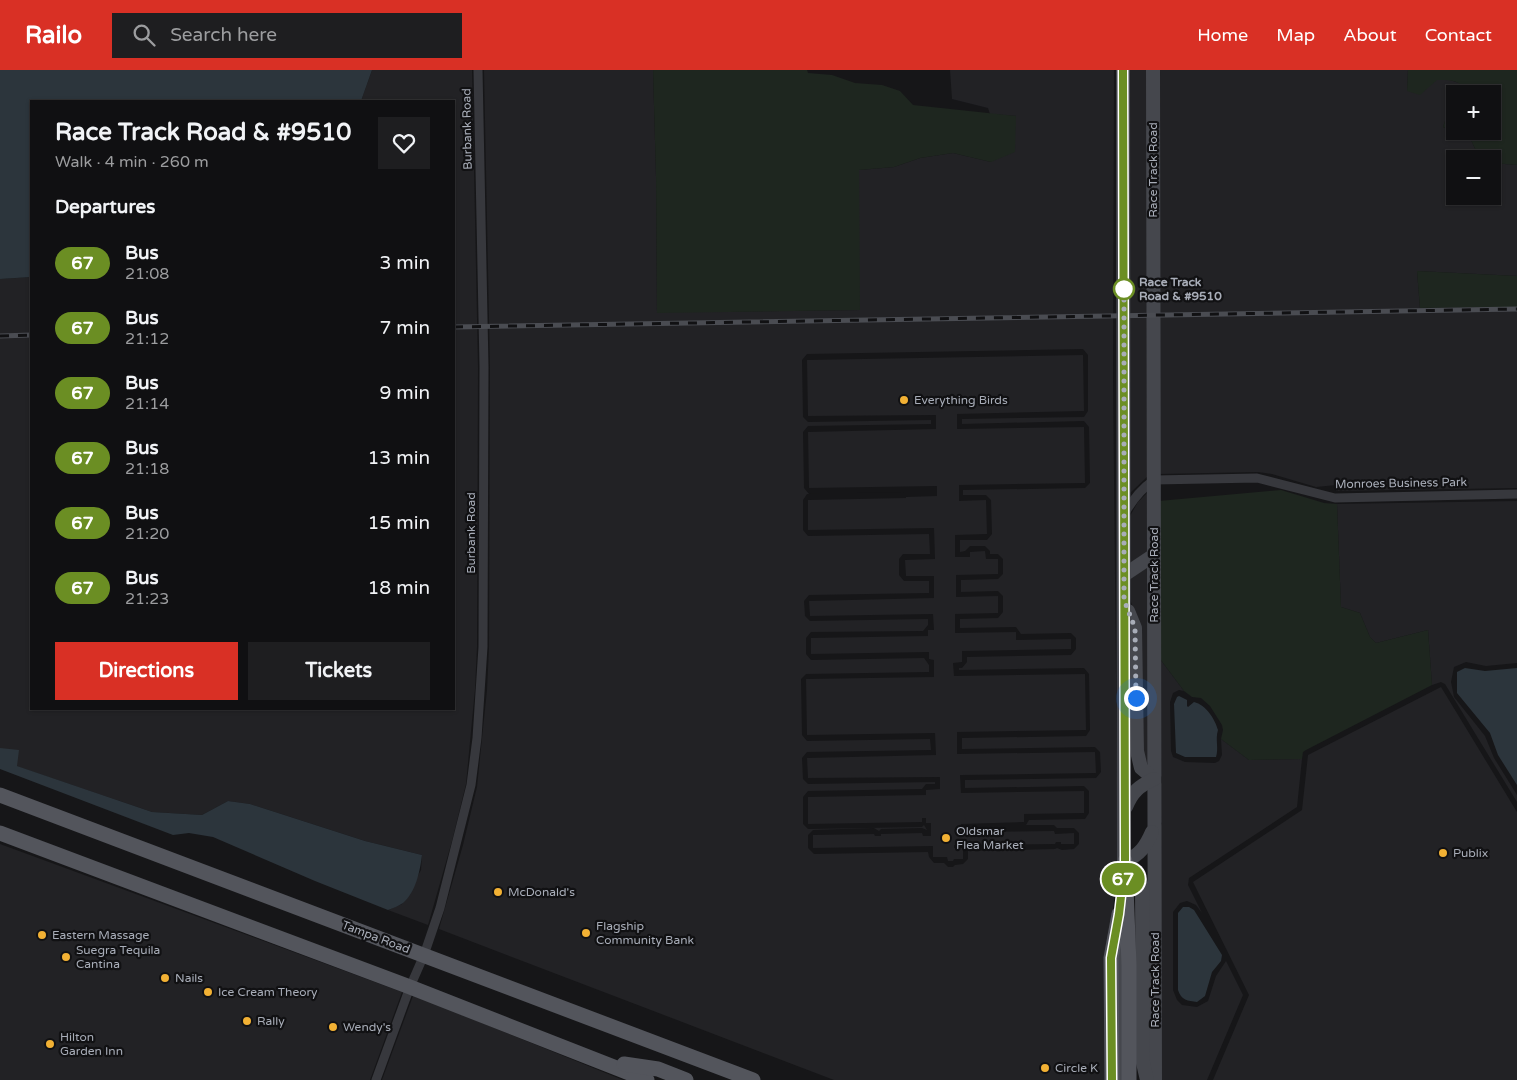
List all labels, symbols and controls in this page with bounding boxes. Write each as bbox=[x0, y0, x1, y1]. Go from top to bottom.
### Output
search box bbox=[112, 13, 462, 58]
text: Railo bbox=[25, 21, 82, 50]
icon: search bbox=[130, 21, 158, 49]
text: Search here bbox=[170, 24, 277, 46]
text: Home bbox=[1197, 24, 1248, 46]
text: Map bbox=[1276, 24, 1315, 46]
text: About bbox=[1343, 24, 1397, 46]
text: Contact bbox=[1425, 24, 1492, 46]
map controls bbox=[1446, 85, 1501, 205]
button: + bbox=[1446, 85, 1501, 140]
street label: Burbank Road bbox=[459, 88, 475, 170]
button: heart bbox=[378, 117, 430, 169]
text: Race Track Road & #9510 bbox=[55, 118, 351, 147]
street label: Race Track Road bbox=[1146, 122, 1160, 218]
button: − bbox=[1446, 150, 1501, 205]
text: Walk · 4 min · 260 m bbox=[55, 152, 209, 172]
text: Departures bbox=[55, 196, 155, 218]
text: Bus bbox=[125, 242, 159, 264]
text: 67 bbox=[71, 252, 94, 274]
text: 3 min bbox=[379, 252, 430, 274]
text: 21:08 bbox=[125, 264, 169, 284]
place label: Race Track Road & #9510 bbox=[1139, 275, 1222, 303]
marker: Race Track Road & #9510 bbox=[1113, 278, 1135, 300]
text: Bus bbox=[125, 307, 159, 329]
text: 67 bbox=[71, 317, 94, 339]
text: 7 min bbox=[379, 317, 430, 339]
text: 21:12 bbox=[125, 329, 169, 349]
text: Bus bbox=[125, 372, 159, 394]
text: 67 bbox=[71, 382, 94, 404]
text: 9 min bbox=[379, 382, 430, 404]
place label: Everything Birds bbox=[914, 393, 1008, 407]
text: 21:14 bbox=[125, 394, 169, 414]
marker: Everything Birds bbox=[898, 394, 910, 406]
text: Bus bbox=[125, 437, 159, 459]
text: 67 bbox=[71, 447, 94, 469]
text: 13 min bbox=[367, 447, 430, 469]
text: 21:18 bbox=[125, 459, 169, 479]
street label: Monroes Business Park bbox=[1335, 475, 1468, 491]
street label: Burbank Road bbox=[464, 492, 478, 574]
text: Bus bbox=[125, 502, 159, 524]
text: 67 bbox=[71, 512, 94, 534]
text: 15 min bbox=[367, 512, 430, 534]
text: 21:20 bbox=[125, 524, 169, 544]
street label: Race Track Road bbox=[1147, 527, 1161, 623]
text: Bus bbox=[125, 567, 159, 589]
text: 67 bbox=[71, 577, 94, 599]
text: 18 min bbox=[367, 577, 430, 599]
text: 21:23 bbox=[125, 589, 169, 609]
button: Directions bbox=[55, 642, 238, 700]
button: Tickets bbox=[248, 642, 430, 700]
your location bbox=[1124, 686, 1149, 711]
place label: Oldsmar Flea Market bbox=[956, 824, 1024, 852]
marker: Oldsmar Flea Market bbox=[940, 832, 952, 844]
place label: Publix bbox=[1453, 846, 1488, 860]
marker: Publix bbox=[1437, 847, 1449, 859]
line badge: 67 bbox=[1100, 863, 1146, 895]
text: 67 bbox=[1112, 868, 1134, 890]
place label: McDonald's bbox=[508, 885, 575, 899]
marker: McDonald's bbox=[492, 886, 504, 898]
street label: Tampa Road bbox=[340, 918, 412, 956]
place label: Flagship Community Bank bbox=[596, 919, 694, 947]
marker: Flagship Community Bank bbox=[580, 927, 592, 939]
place label: Eastern Massage bbox=[52, 928, 150, 942]
marker: Eastern Massage bbox=[36, 929, 48, 941]
street label: Race Track Road bbox=[1148, 932, 1162, 1028]
place label: Suegra Tequila Cantina bbox=[76, 943, 160, 971]
marker: Suegra Tequila Cantina bbox=[60, 951, 72, 963]
place label: Nails bbox=[175, 971, 203, 985]
marker: Nails bbox=[159, 972, 171, 984]
place label: Ice Cream Theory bbox=[218, 985, 318, 999]
marker: Ice Cream Theory bbox=[202, 986, 214, 998]
place label: Rally bbox=[257, 1014, 285, 1028]
marker: Rally bbox=[241, 1015, 253, 1027]
place label: Wendy's bbox=[343, 1020, 391, 1034]
marker: Wendy's bbox=[327, 1021, 339, 1033]
place label: Hilton Garden Inn bbox=[60, 1030, 123, 1058]
marker: Hilton Garden Inn bbox=[44, 1038, 56, 1050]
place label: Circle K bbox=[1055, 1061, 1098, 1075]
marker: Circle K bbox=[1039, 1062, 1051, 1074]

